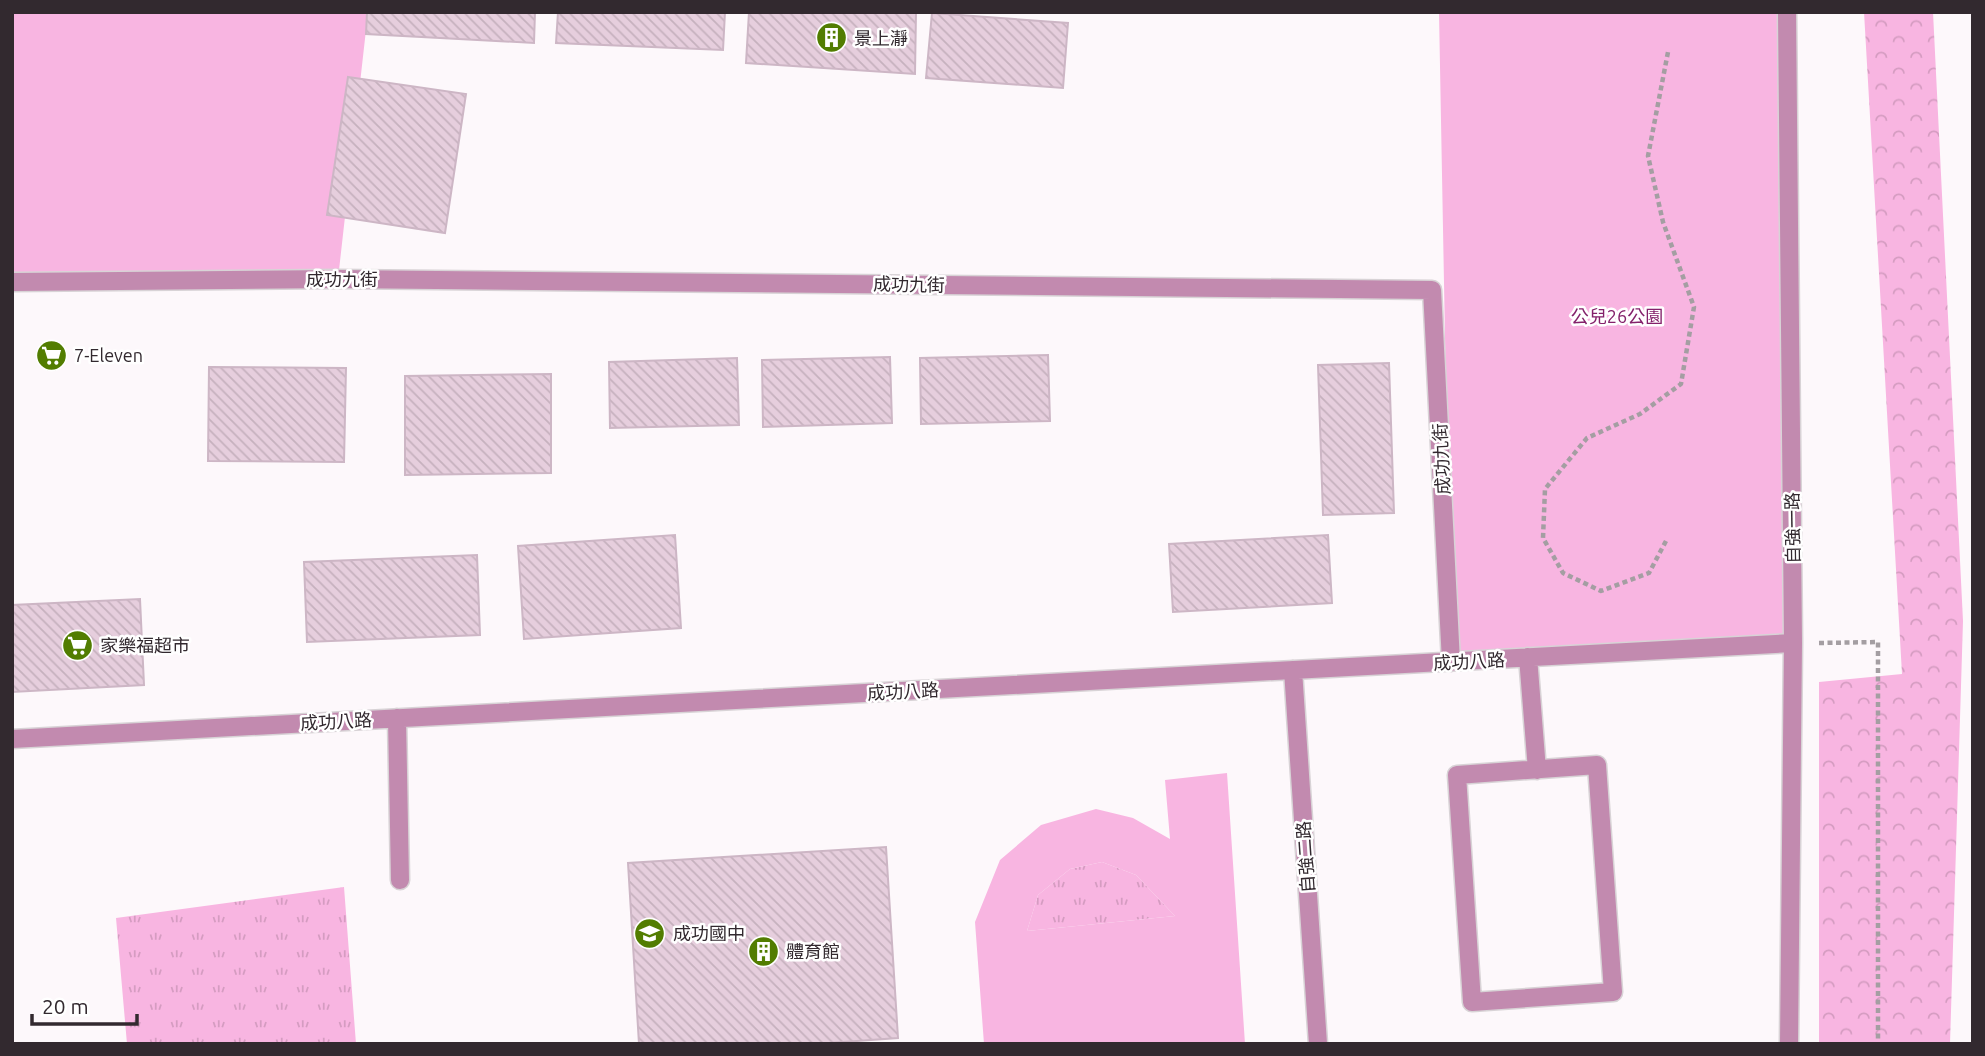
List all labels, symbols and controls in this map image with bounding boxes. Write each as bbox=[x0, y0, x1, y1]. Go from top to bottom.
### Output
building icon: 景上瀞 bbox=[814, 21, 848, 55]
place label: 景上瀞 bbox=[854, 28, 908, 48]
street label: 成功九街 bbox=[306, 269, 378, 289]
street label: 成功九街 bbox=[873, 273, 945, 295]
park label: 公兒26公園 bbox=[1571, 306, 1663, 326]
supermarket icon: 7-Eleven bbox=[34, 338, 68, 372]
place label: 7-Eleven bbox=[74, 345, 143, 365]
street label: 成功九街 bbox=[1429, 423, 1453, 495]
street label: 自強一路 bbox=[1781, 492, 1803, 564]
supermarket icon: 家樂福超市 bbox=[60, 628, 94, 662]
place label: 家樂福超市 bbox=[100, 635, 190, 655]
street label: 成功八路 bbox=[1433, 649, 1505, 673]
street label: 成功八路 bbox=[867, 679, 939, 703]
street label: 成功八路 bbox=[300, 709, 372, 733]
street label: 自強二路 bbox=[1293, 820, 1317, 894]
school or university icon: 成功國中 bbox=[633, 916, 667, 950]
place label: 成功國中 bbox=[673, 923, 745, 943]
building icon: 體育館 bbox=[746, 934, 780, 968]
place label: 體育館 bbox=[786, 941, 840, 961]
scale bar bbox=[32, 982, 136, 1026]
text: 20 m bbox=[42, 994, 89, 1018]

